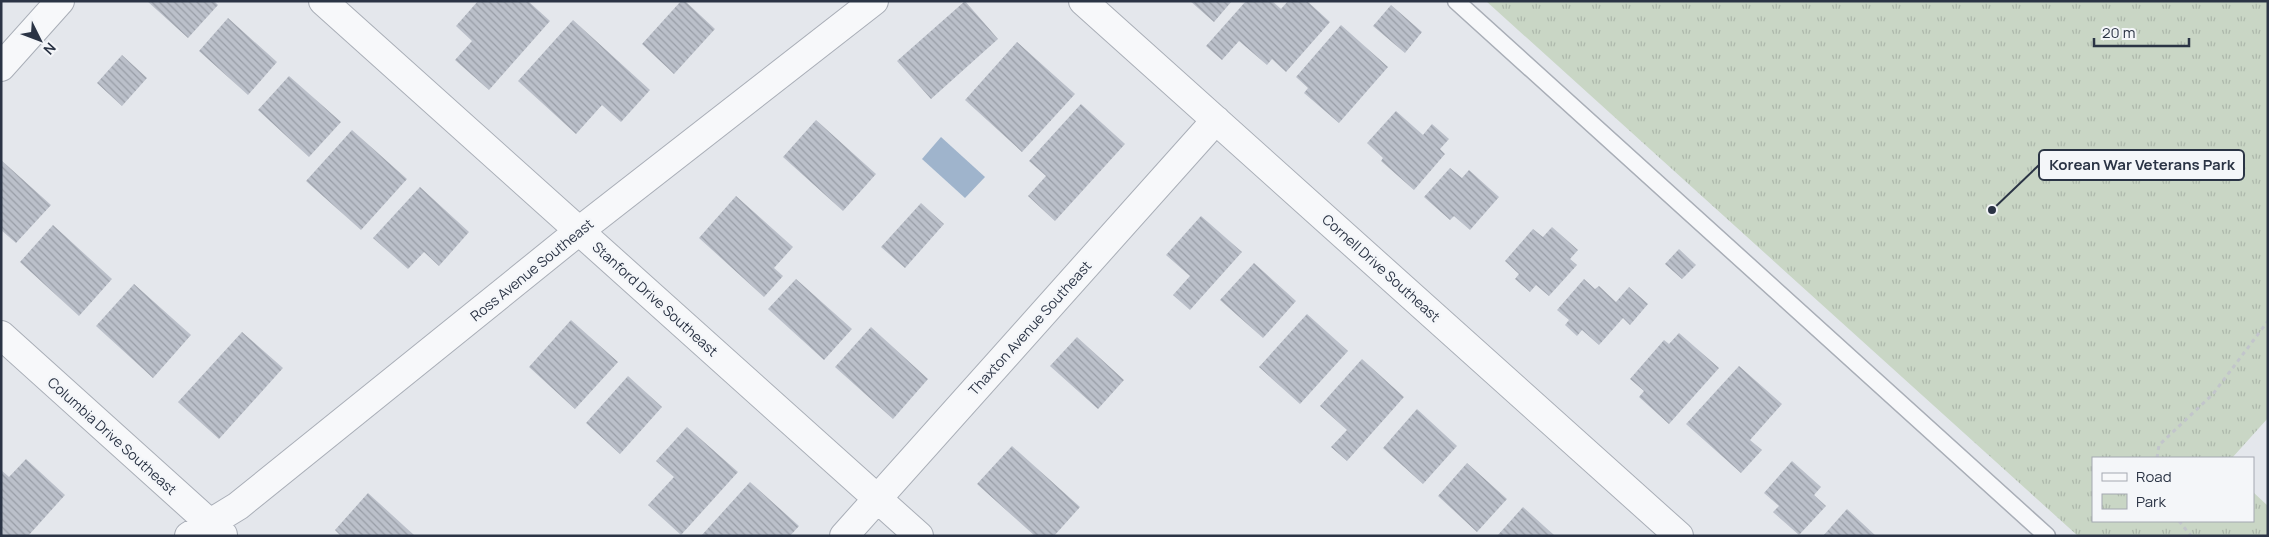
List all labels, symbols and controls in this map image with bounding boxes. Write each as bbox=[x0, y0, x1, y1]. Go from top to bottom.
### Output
north arrow bbox=[15, 15, 65, 65]
scale bar bbox=[2094, 15, 2189, 47]
text: 20 m bbox=[2102, 22, 2135, 43]
text: N bbox=[40, 39, 60, 59]
callout: Korean War Veterans Park bbox=[2039, 150, 2244, 180]
text: Korean War Veterans Park bbox=[2049, 154, 2236, 175]
street label: Cornell Drive Southeast bbox=[1318, 210, 1445, 326]
street label: Ross Avenue Southeast bbox=[466, 214, 597, 325]
street label: Stanford Drive Southeast bbox=[588, 237, 722, 360]
street label: Thaxton Avenue Southeast bbox=[964, 256, 1096, 399]
street label: Columbia Drive Southeast bbox=[44, 373, 181, 499]
legend bbox=[2092, 457, 2254, 522]
text: Road bbox=[2136, 466, 2172, 487]
text: Park bbox=[2136, 491, 2166, 512]

